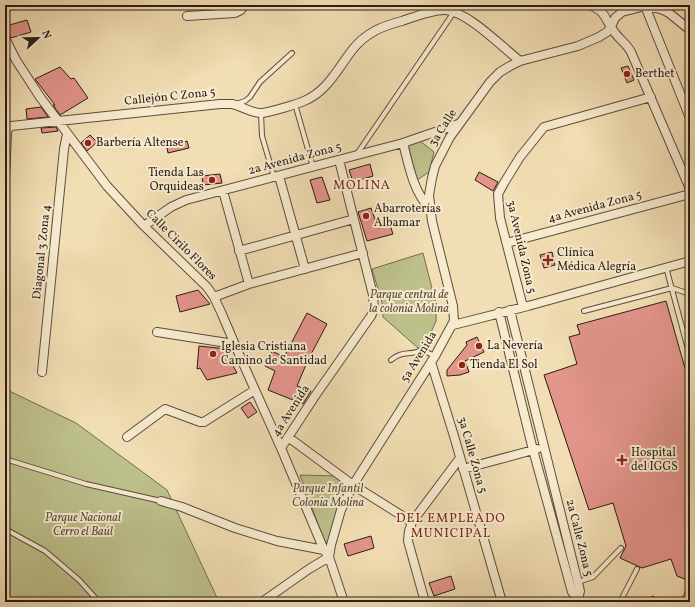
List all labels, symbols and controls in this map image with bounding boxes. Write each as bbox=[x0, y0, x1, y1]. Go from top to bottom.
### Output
north arrow bbox=[18, 18, 58, 58]
text: N bbox=[37, 28, 54, 41]
place label: Berthet bbox=[635, 66, 674, 82]
marker: Berthet bbox=[622, 69, 632, 79]
street label: Callejón C Zona 5 bbox=[124, 84, 217, 110]
street label: 3a Calle bbox=[425, 106, 461, 150]
place label: Barbería Altense bbox=[96, 135, 184, 151]
marker: Barbería Altense bbox=[83, 138, 93, 148]
street label: 2a Avenida Zona 5 bbox=[247, 139, 343, 179]
place label: Tienda Las Orquideas bbox=[148, 165, 204, 195]
marker: Tienda Las Orquideas bbox=[207, 175, 217, 185]
district label: MOLINA bbox=[333, 177, 391, 195]
street label: 4a Avenida Zona 5 bbox=[546, 187, 644, 227]
street label: 3a Avenida Zona 5 bbox=[502, 199, 540, 295]
place label: Abarroterías Albamar bbox=[374, 201, 441, 231]
street label: Diagonal 3 Zona 4 bbox=[29, 204, 55, 300]
street label: Calle Cirilo Flores bbox=[142, 206, 220, 284]
marker: Abarroterías Albamar bbox=[361, 211, 371, 221]
place label: Clínica Médica Alegría bbox=[557, 245, 636, 275]
marker: Clínica Médica Alegría bbox=[542, 254, 554, 266]
park label: Parque central de la colonia Molina bbox=[369, 287, 449, 317]
street label: 5a Avenida bbox=[397, 328, 441, 386]
place label: La Nevería bbox=[487, 338, 543, 354]
place label: Iglesia Cristiana Camino de Santidad bbox=[221, 339, 327, 369]
marker: La Nevería bbox=[474, 341, 484, 351]
marker: Iglesia Cristiana Camino de Santidad bbox=[208, 349, 218, 359]
place label: Tienda El Sol bbox=[470, 357, 538, 373]
marker: Tienda El Sol bbox=[457, 360, 467, 370]
street label: 4a Avenida bbox=[268, 382, 314, 440]
street label: 3a Calle Zona 5 bbox=[453, 415, 491, 495]
place label: Hospital del IGGS bbox=[631, 445, 678, 475]
marker: Hospital del IGGS bbox=[616, 454, 628, 466]
park label: Parque Infantil Colonia Molina bbox=[292, 481, 364, 511]
street label: 2a Calle Zona 5 bbox=[562, 498, 596, 579]
park label: Parque Nacional Cerro el Baúl bbox=[45, 510, 121, 540]
district label: DEL EMPLEADO MUNICIPAL bbox=[396, 510, 506, 543]

